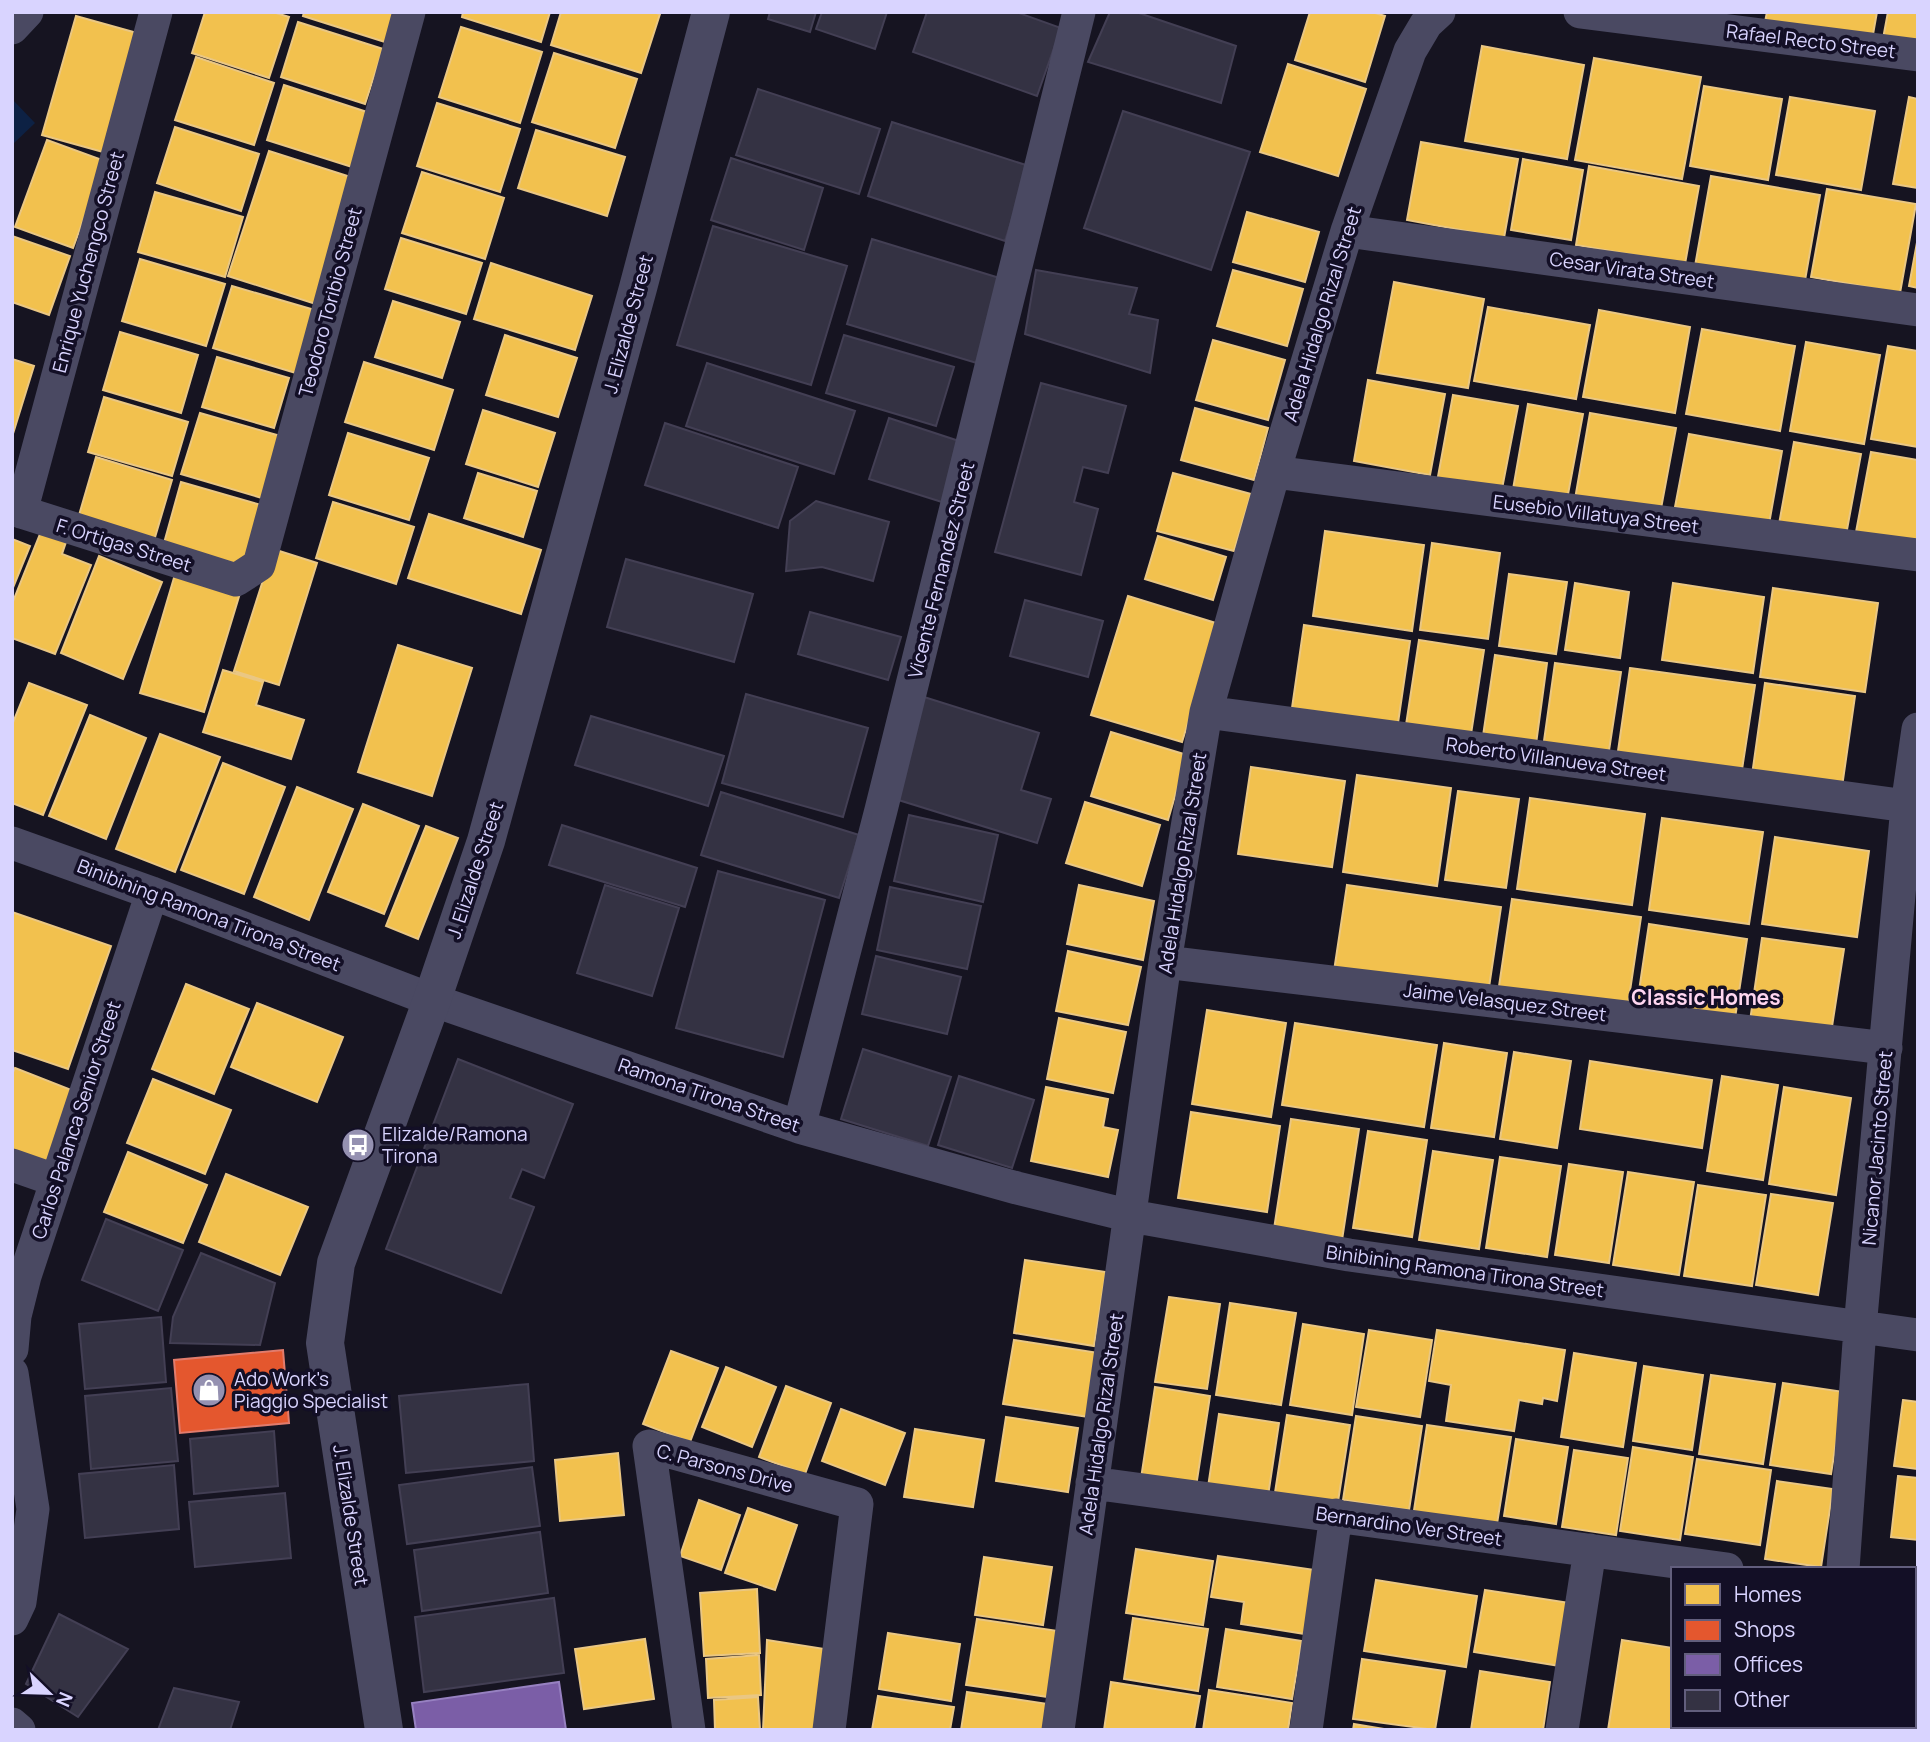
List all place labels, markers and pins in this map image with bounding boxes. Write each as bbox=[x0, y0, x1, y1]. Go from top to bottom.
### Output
place label: Elizalde/Ramona Tirona bbox=[382, 1121, 528, 1169]
bus stop icon: Elizalde/Ramona Tirona bbox=[339, 1126, 377, 1164]
place label: Ado Work's Piaggio Specialist bbox=[234, 1366, 388, 1414]
shop icon: Ado Work's Piaggio Specialist bbox=[190, 1371, 228, 1409]

